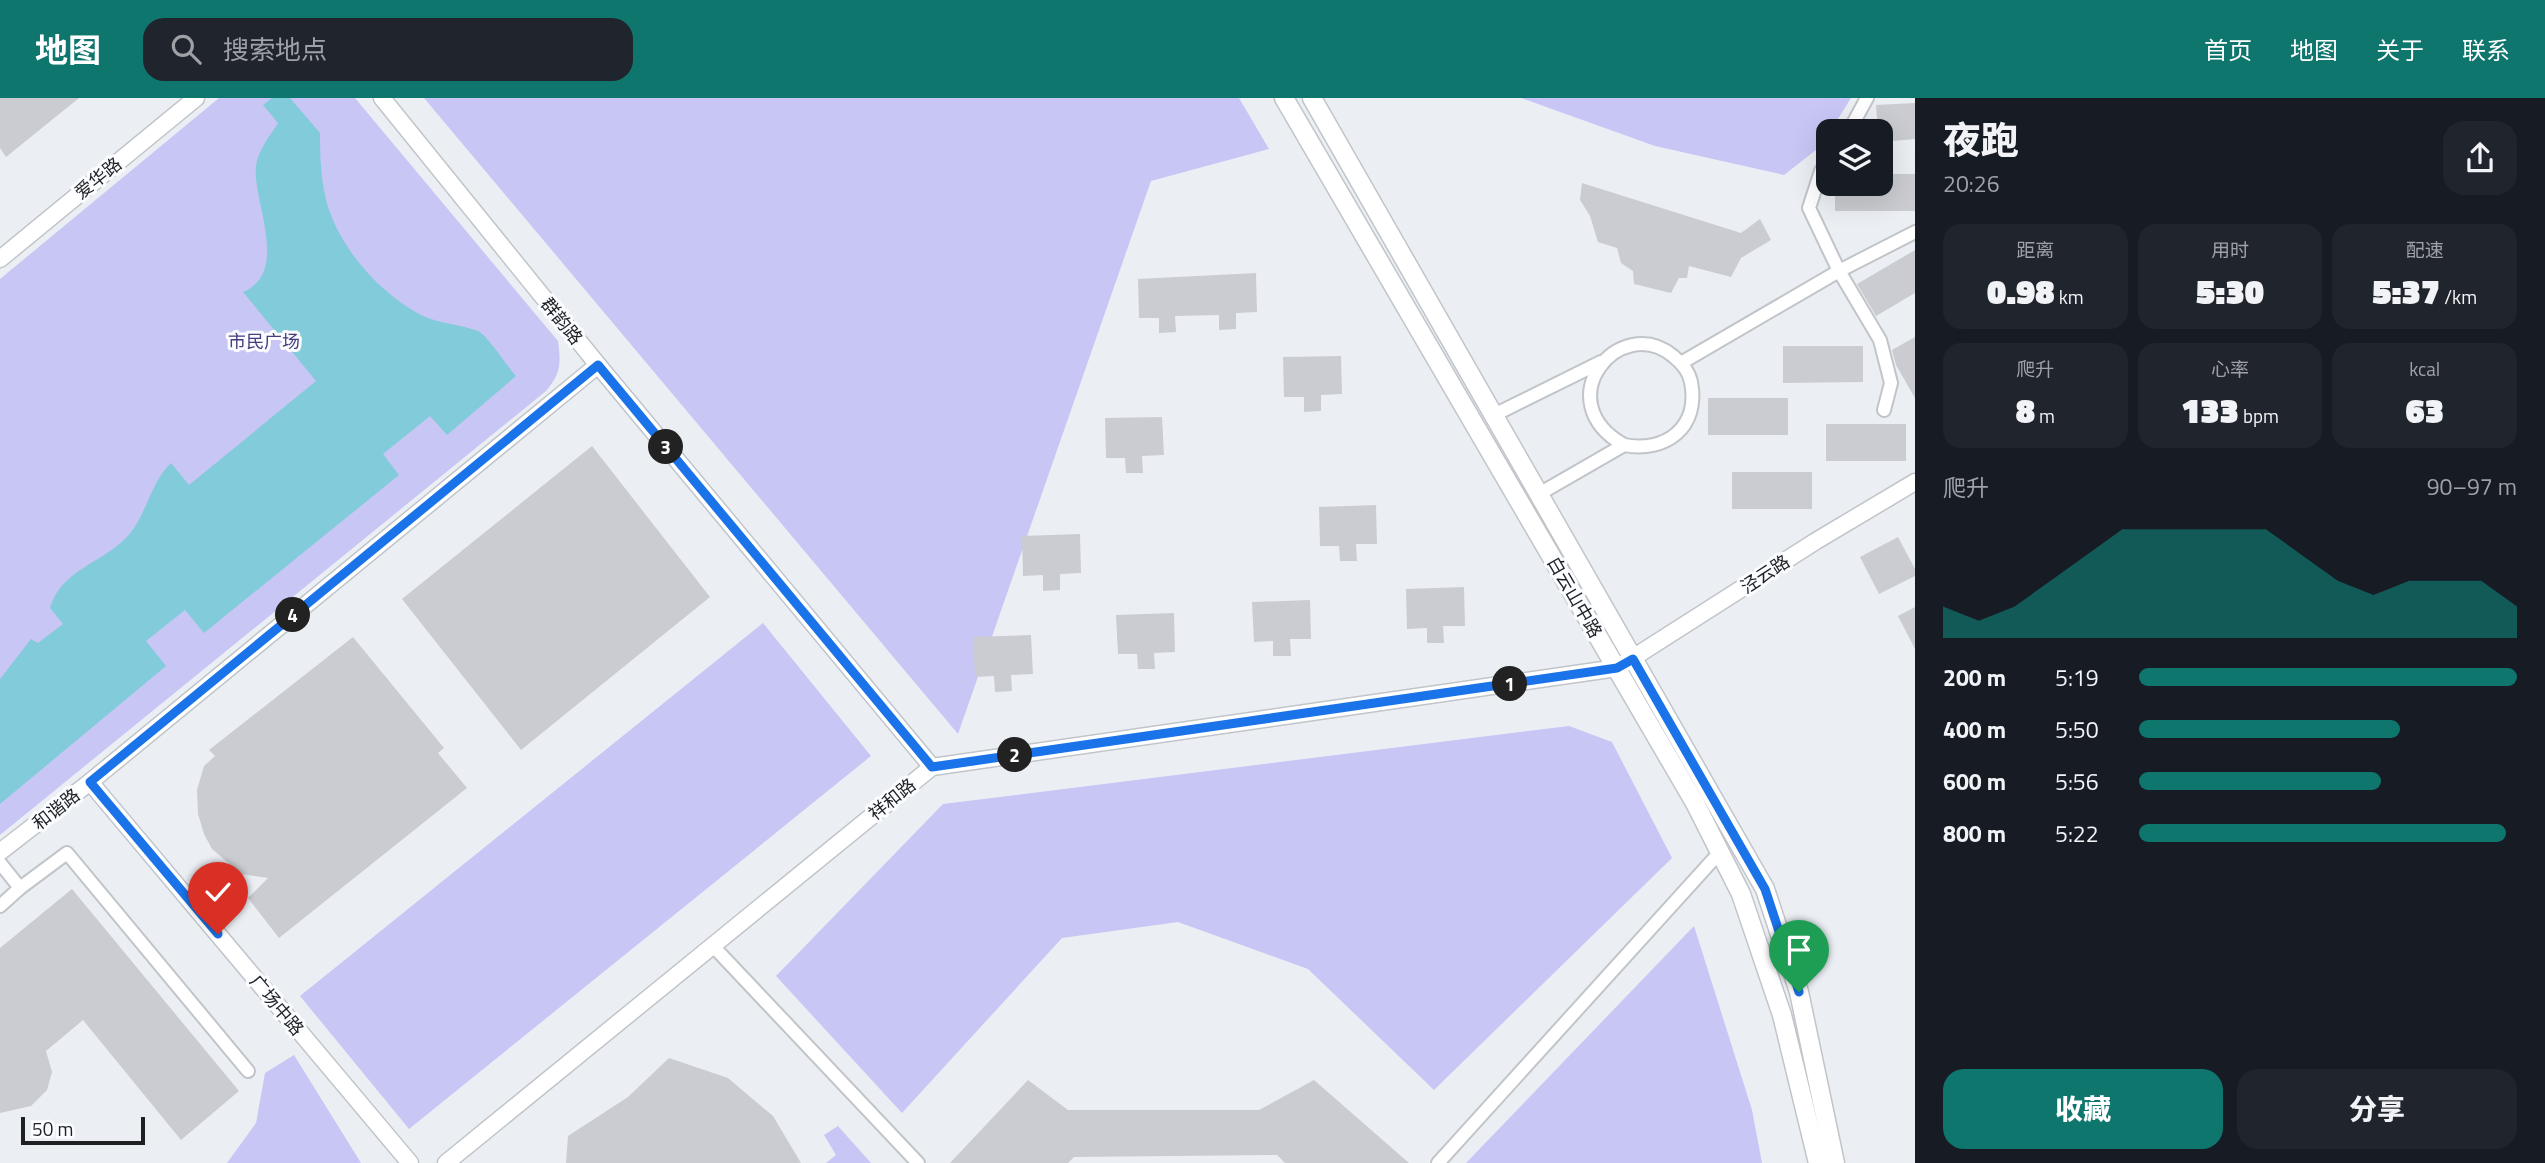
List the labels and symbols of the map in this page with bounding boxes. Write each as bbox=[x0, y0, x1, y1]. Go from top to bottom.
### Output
street label: 爱华路 bbox=[69, 151, 127, 205]
street label: 群韵路 bbox=[535, 292, 589, 350]
park label: 市民广场 bbox=[228, 328, 300, 355]
pin: 3 bbox=[648, 430, 684, 464]
street label: 泾云路 bbox=[1735, 548, 1795, 600]
street label: 白云山中路 bbox=[1541, 551, 1609, 643]
pin: 4 bbox=[276, 598, 310, 632]
pin: 1 bbox=[1492, 666, 1528, 702]
pin: 2 bbox=[998, 738, 1032, 772]
street label: 祥和路 bbox=[863, 772, 921, 826]
street label: 和谐路 bbox=[26, 782, 86, 836]
pin bbox=[188, 862, 248, 934]
pin bbox=[1769, 920, 1829, 992]
street label: 广场中路 bbox=[244, 969, 310, 1041]
scale bar bbox=[21, 1114, 145, 1146]

